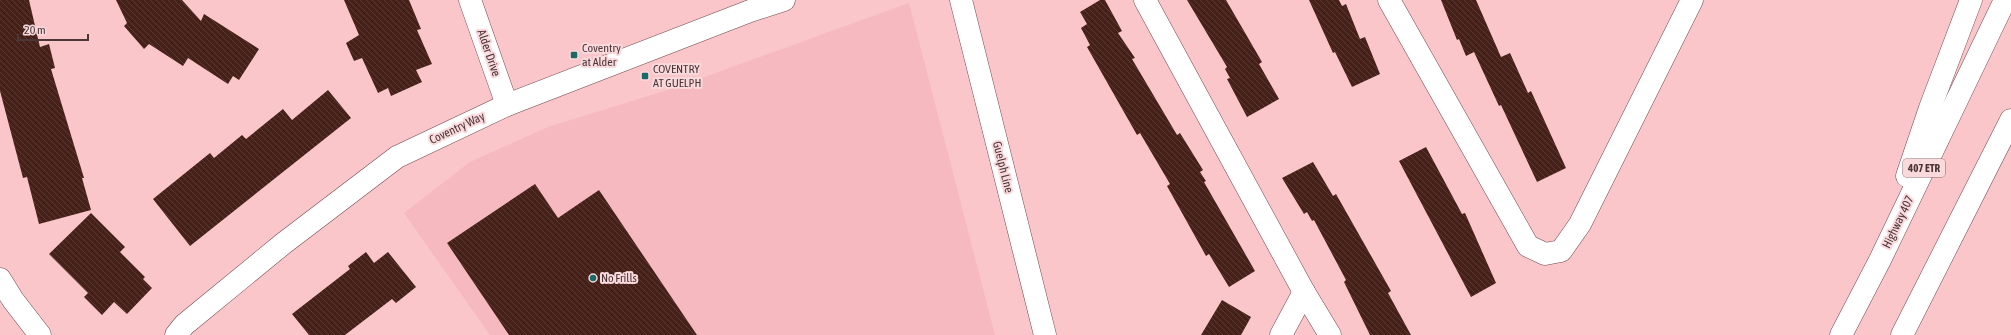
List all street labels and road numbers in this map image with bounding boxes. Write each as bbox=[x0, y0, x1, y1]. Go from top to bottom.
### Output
street label: Alder Drive bbox=[474, 28, 504, 78]
street label: Coventry Way bbox=[427, 109, 487, 147]
street label: Guelph Line bbox=[990, 140, 1016, 194]
road number: 407 ETR bbox=[1903, 159, 1945, 177]
street label: Highway 407 bbox=[1879, 193, 1917, 251]

